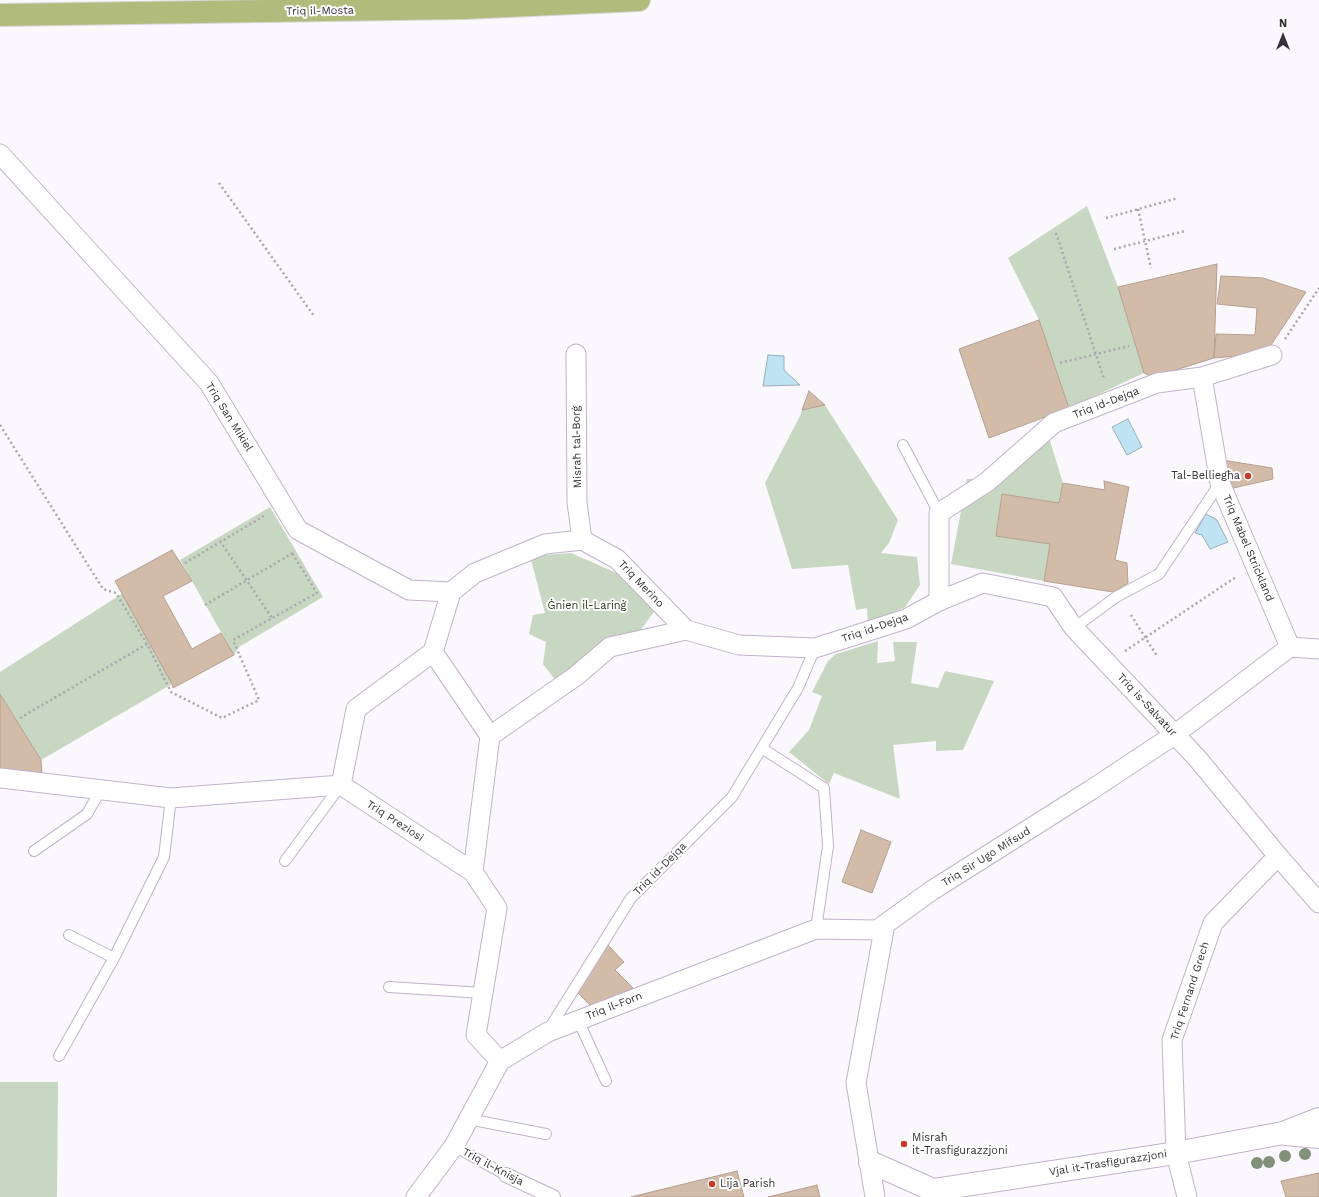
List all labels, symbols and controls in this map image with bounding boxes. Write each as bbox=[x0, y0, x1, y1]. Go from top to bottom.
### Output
street label: Triq il-Mosta bbox=[286, 4, 354, 18]
north arrow bbox=[1263, 16, 1303, 56]
text: N bbox=[1279, 17, 1287, 30]
street label: Triq San Mikiel bbox=[203, 380, 255, 454]
street label: Triq id-Dejqa bbox=[1071, 384, 1141, 422]
street label: Misraħ tal-Borġ bbox=[570, 406, 584, 488]
place label: Tal-Belliegħa bbox=[1171, 469, 1240, 483]
marker: Tal-Belliegħa bbox=[1243, 471, 1253, 481]
street label: Triq Mabel Strickland bbox=[1220, 493, 1276, 603]
street label: Triq Merino bbox=[615, 558, 667, 610]
park label: Ġnien il-Larinġ bbox=[548, 599, 626, 613]
street label: Triq id-Dejqa bbox=[840, 610, 910, 646]
street label: Triq is-Salvatur bbox=[1114, 671, 1180, 739]
street label: Triq Preziosi bbox=[364, 798, 426, 844]
street label: Triq Sir Ugo Mifsud bbox=[939, 824, 1033, 890]
street label: Triq id-Dejqa bbox=[631, 840, 689, 898]
street label: Triq Fernand Grech bbox=[1168, 940, 1212, 1042]
street label: Triq il-Forn bbox=[584, 989, 644, 1023]
place label: Misraħ it-Trasfigurazzjoni bbox=[912, 1131, 1008, 1157]
marker: Misraħ it-Trasfigurazzjoni bbox=[899, 1139, 909, 1149]
street label: Triq il-Knisja bbox=[460, 1145, 526, 1189]
street label: Vjal it-Trasfigurazzjoni bbox=[1048, 1147, 1168, 1179]
place label: Lija Parish bbox=[720, 1177, 775, 1191]
marker: Lija Parish bbox=[707, 1179, 717, 1189]

